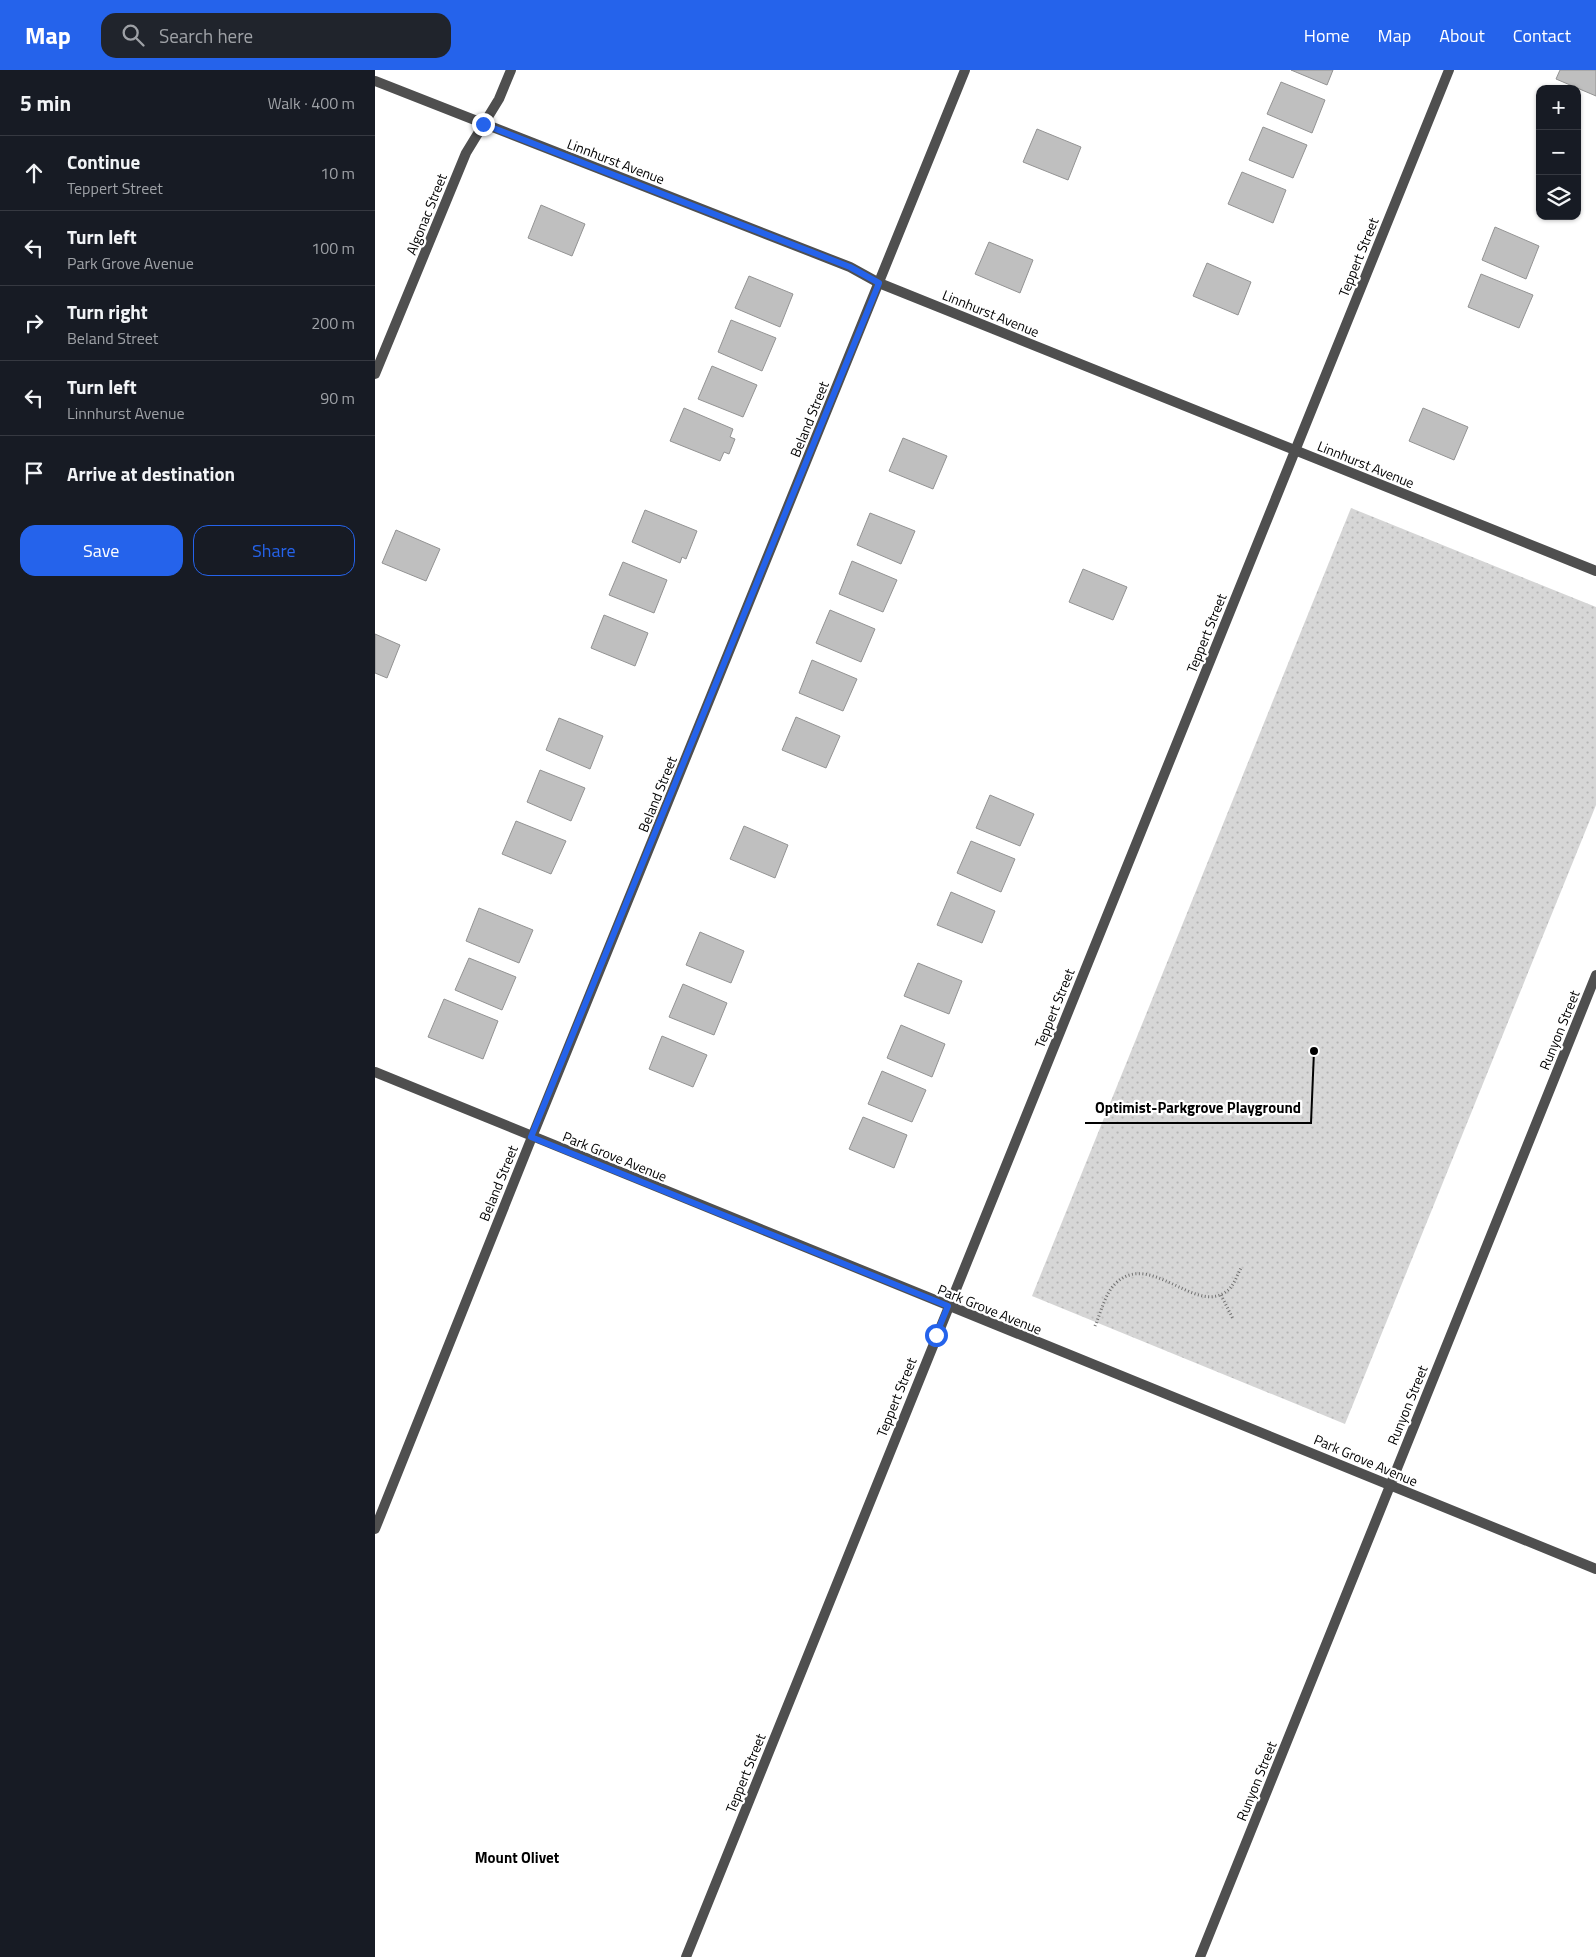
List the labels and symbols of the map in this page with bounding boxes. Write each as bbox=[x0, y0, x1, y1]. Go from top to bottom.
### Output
route end bbox=[472, 113, 495, 136]
street label: Linnhurst Avenue bbox=[564, 133, 668, 189]
street label: Algonac Street bbox=[400, 170, 452, 258]
street label: Teppert Street bbox=[1333, 214, 1383, 300]
street label: Linnhurst Avenue bbox=[939, 284, 1043, 342]
street label: Beland Street bbox=[784, 378, 834, 460]
street label: Linnhurst Avenue bbox=[1314, 435, 1418, 493]
street label: Teppert Street bbox=[1181, 590, 1231, 676]
street label: Beland Street bbox=[632, 753, 682, 835]
street label: Teppert Street bbox=[1029, 965, 1079, 1051]
street label: Runyon Street bbox=[1533, 987, 1585, 1073]
callout: Optimist-Parkgrove Playground bbox=[1085, 1093, 1311, 1123]
text: Optimist-Parkgrove Playground bbox=[1095, 1096, 1301, 1119]
street label: Park Grove Avenue bbox=[560, 1125, 670, 1187]
street label: Beland Street bbox=[473, 1142, 523, 1224]
street label: Park Grove Avenue bbox=[935, 1278, 1045, 1340]
route start bbox=[925, 1324, 948, 1347]
street label: Teppert Street bbox=[871, 1354, 921, 1440]
street label: Runyon Street bbox=[1381, 1362, 1433, 1448]
street label: Park Grove Avenue bbox=[1311, 1429, 1421, 1491]
street label: Teppert Street bbox=[720, 1730, 770, 1816]
street label: Runyon Street bbox=[1230, 1738, 1282, 1824]
district label: Mount Olivet bbox=[475, 1846, 560, 1869]

